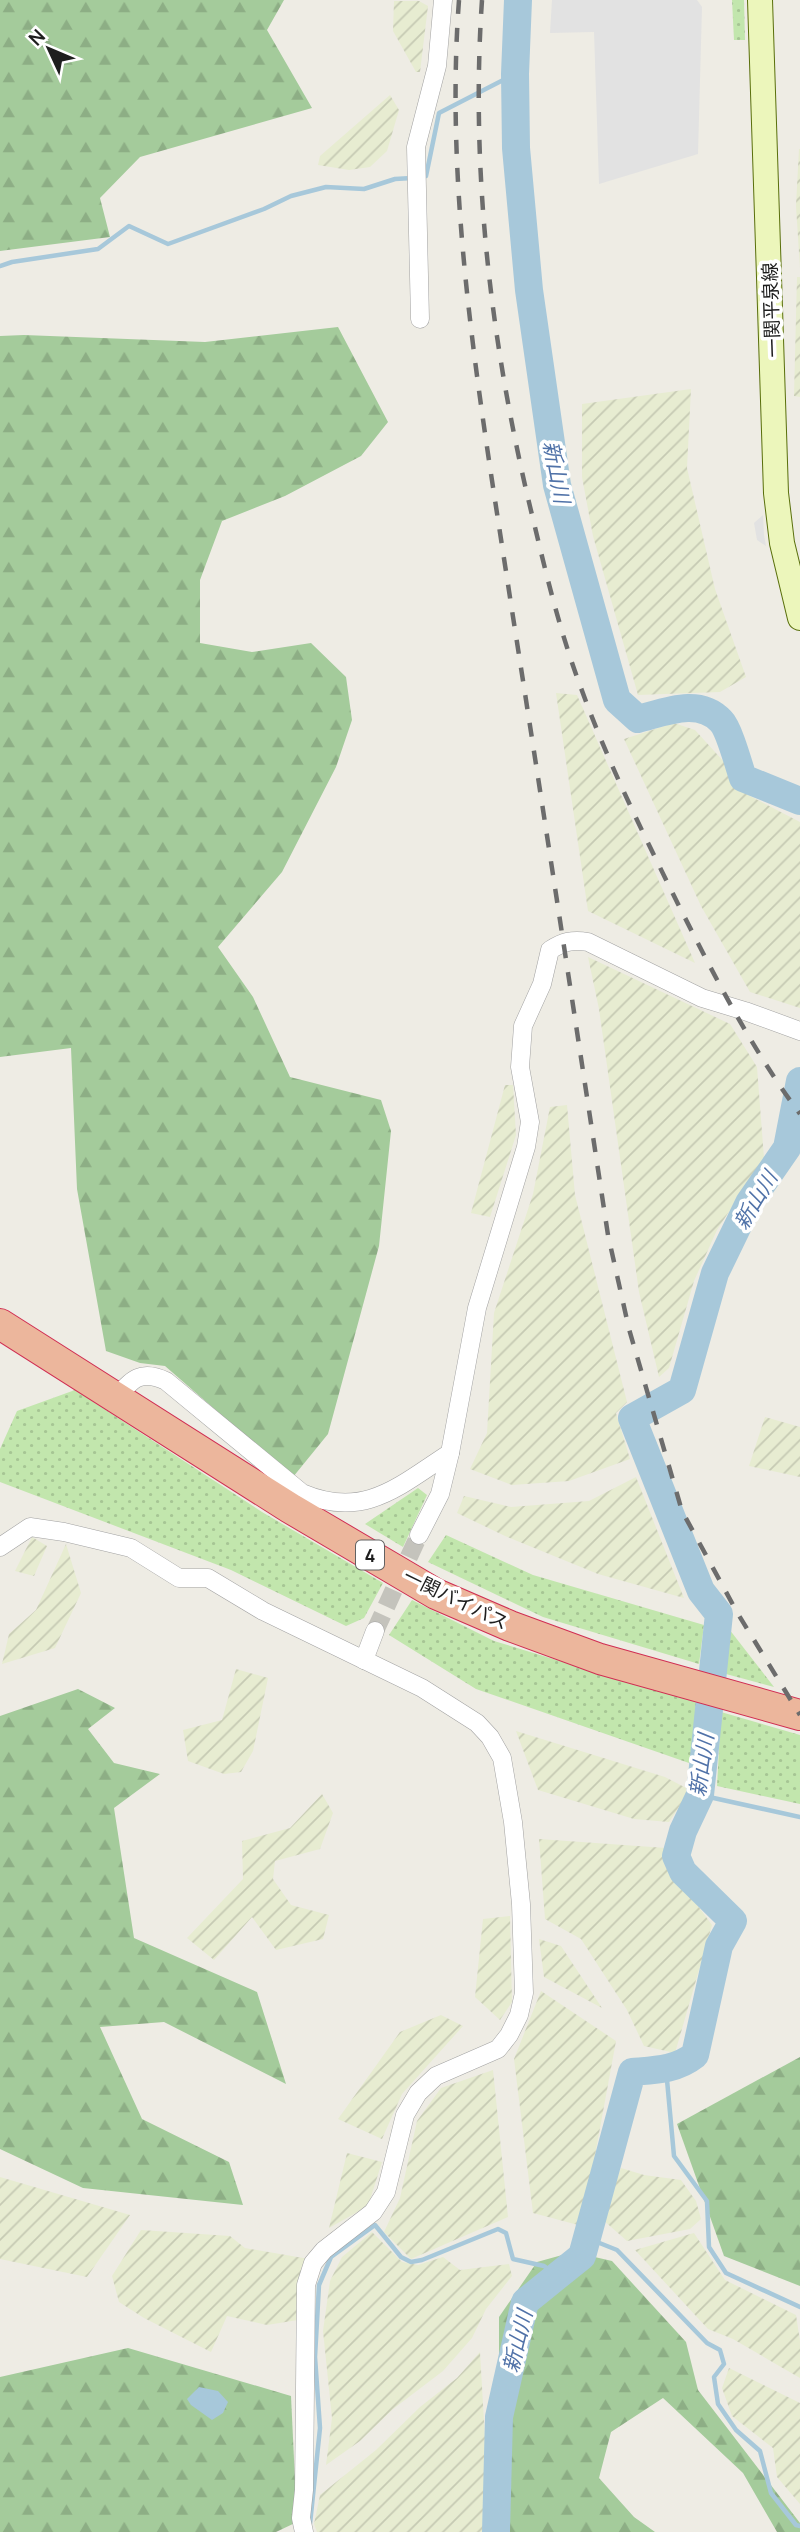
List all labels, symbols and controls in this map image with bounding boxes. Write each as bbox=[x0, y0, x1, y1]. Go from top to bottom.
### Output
north arrow bbox=[14, 14, 84, 84]
text: N bbox=[23, 23, 51, 51]
street label: 一関平泉線 bbox=[756, 262, 786, 358]
water label: 新山川 bbox=[537, 438, 577, 508]
water label: 新山川 bbox=[727, 1164, 784, 1234]
road number: 4 bbox=[356, 1540, 384, 1570]
street label: 一関バイパス bbox=[399, 1562, 513, 1636]
water label: 新山川 bbox=[683, 1730, 720, 1798]
water label: 新山川 bbox=[496, 2305, 539, 2375]

